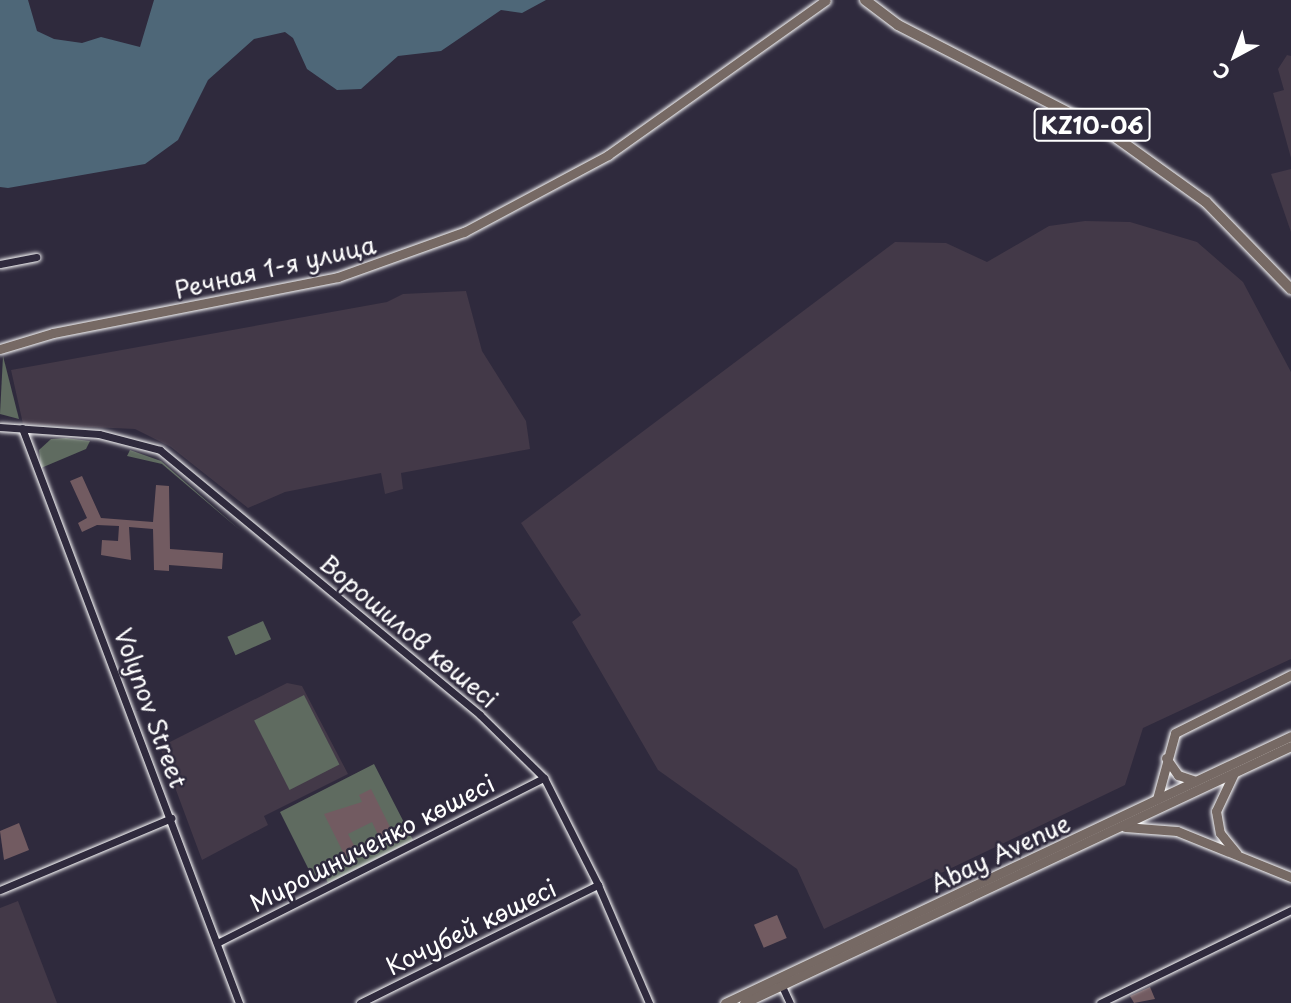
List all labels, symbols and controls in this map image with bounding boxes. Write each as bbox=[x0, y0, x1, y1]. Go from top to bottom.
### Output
north arrow bbox=[1200, 21, 1270, 91]
text: С bbox=[1207, 57, 1236, 87]
road number: KZ10-06 bbox=[1032, 106, 1152, 144]
street label: Речная 1-я улица bbox=[171, 230, 379, 304]
street label: Ворошилов көшесі bbox=[315, 548, 503, 714]
street label: Volynov Street bbox=[109, 625, 193, 791]
street label: Мирошниченко көшесі bbox=[244, 769, 500, 917]
street label: Abay Avenue bbox=[926, 808, 1074, 898]
street label: Кочубей көшесі bbox=[381, 873, 561, 981]

